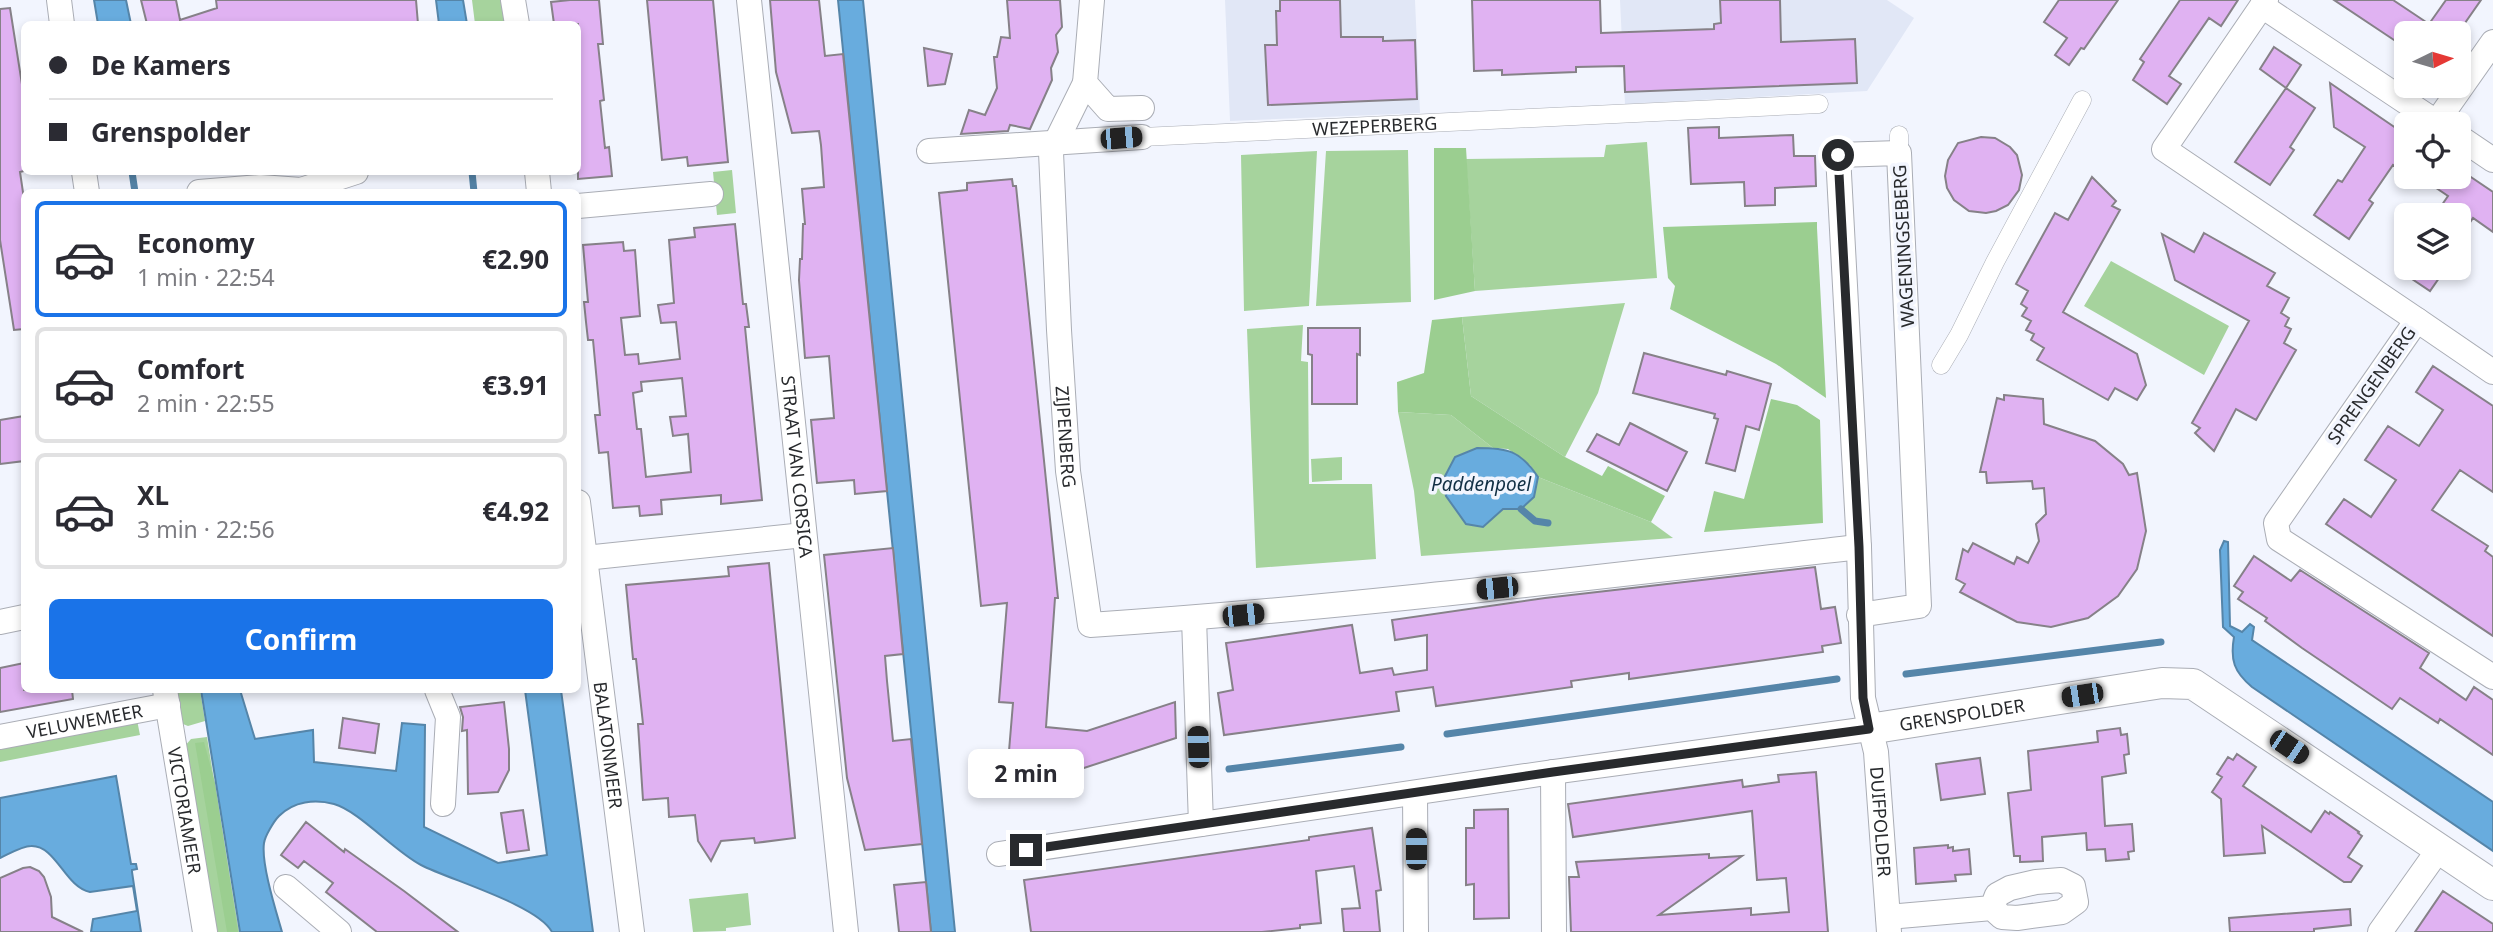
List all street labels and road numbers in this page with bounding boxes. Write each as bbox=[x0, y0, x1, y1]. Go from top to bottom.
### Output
street label: WEZEPERBERG bbox=[1312, 111, 1438, 141]
street label: WAGENINGSEBERG bbox=[1887, 164, 1919, 328]
street label: SPRENGENBERG bbox=[2321, 321, 2421, 449]
street label: STRAAT VAN CORSICA bbox=[776, 374, 819, 559]
street label: ZIJPENBERG bbox=[1051, 385, 1082, 489]
street label: BALATONMEER bbox=[589, 680, 628, 810]
street label: GRENSPOLDER bbox=[1897, 693, 2026, 736]
street label: VELUWEMEER bbox=[24, 698, 144, 744]
street label: VICTORIAMEER bbox=[163, 745, 207, 876]
street label: DUIFPOLDER bbox=[1865, 766, 1897, 877]

